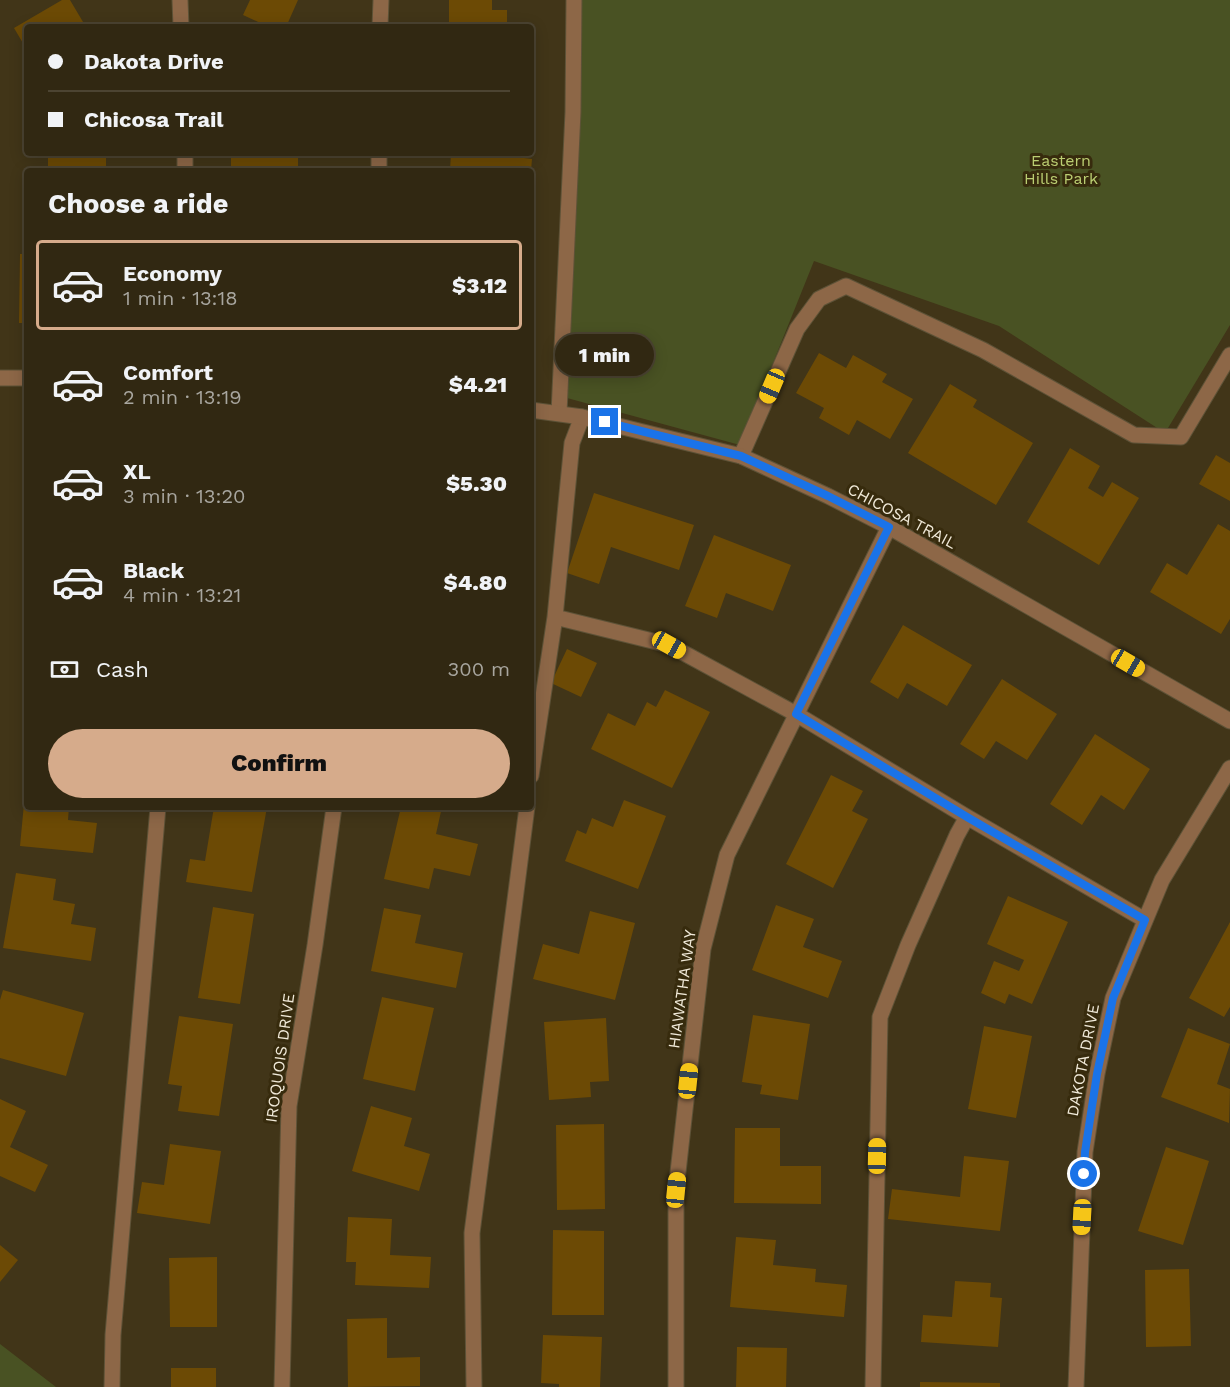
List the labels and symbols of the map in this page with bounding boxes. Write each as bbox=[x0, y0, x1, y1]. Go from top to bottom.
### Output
park label: Eastern Hills Park bbox=[1024, 151, 1098, 188]
callout: 1 min bbox=[556, 335, 654, 377]
car bbox=[757, 366, 787, 406]
route end bbox=[591, 408, 618, 435]
street label: CHICOSA TRAIL bbox=[844, 479, 960, 553]
car bbox=[649, 628, 689, 662]
car bbox=[1108, 646, 1148, 680]
street label: HIAWATHA WAY bbox=[664, 928, 700, 1050]
street label: IROQUOIS DRIVE bbox=[262, 992, 298, 1124]
street label: DAKOTA DRIVE bbox=[1063, 1002, 1103, 1118]
car bbox=[677, 1062, 699, 1100]
car bbox=[868, 1138, 886, 1174]
route start bbox=[1070, 1160, 1097, 1187]
car bbox=[665, 1171, 687, 1209]
car bbox=[1072, 1199, 1092, 1235]

